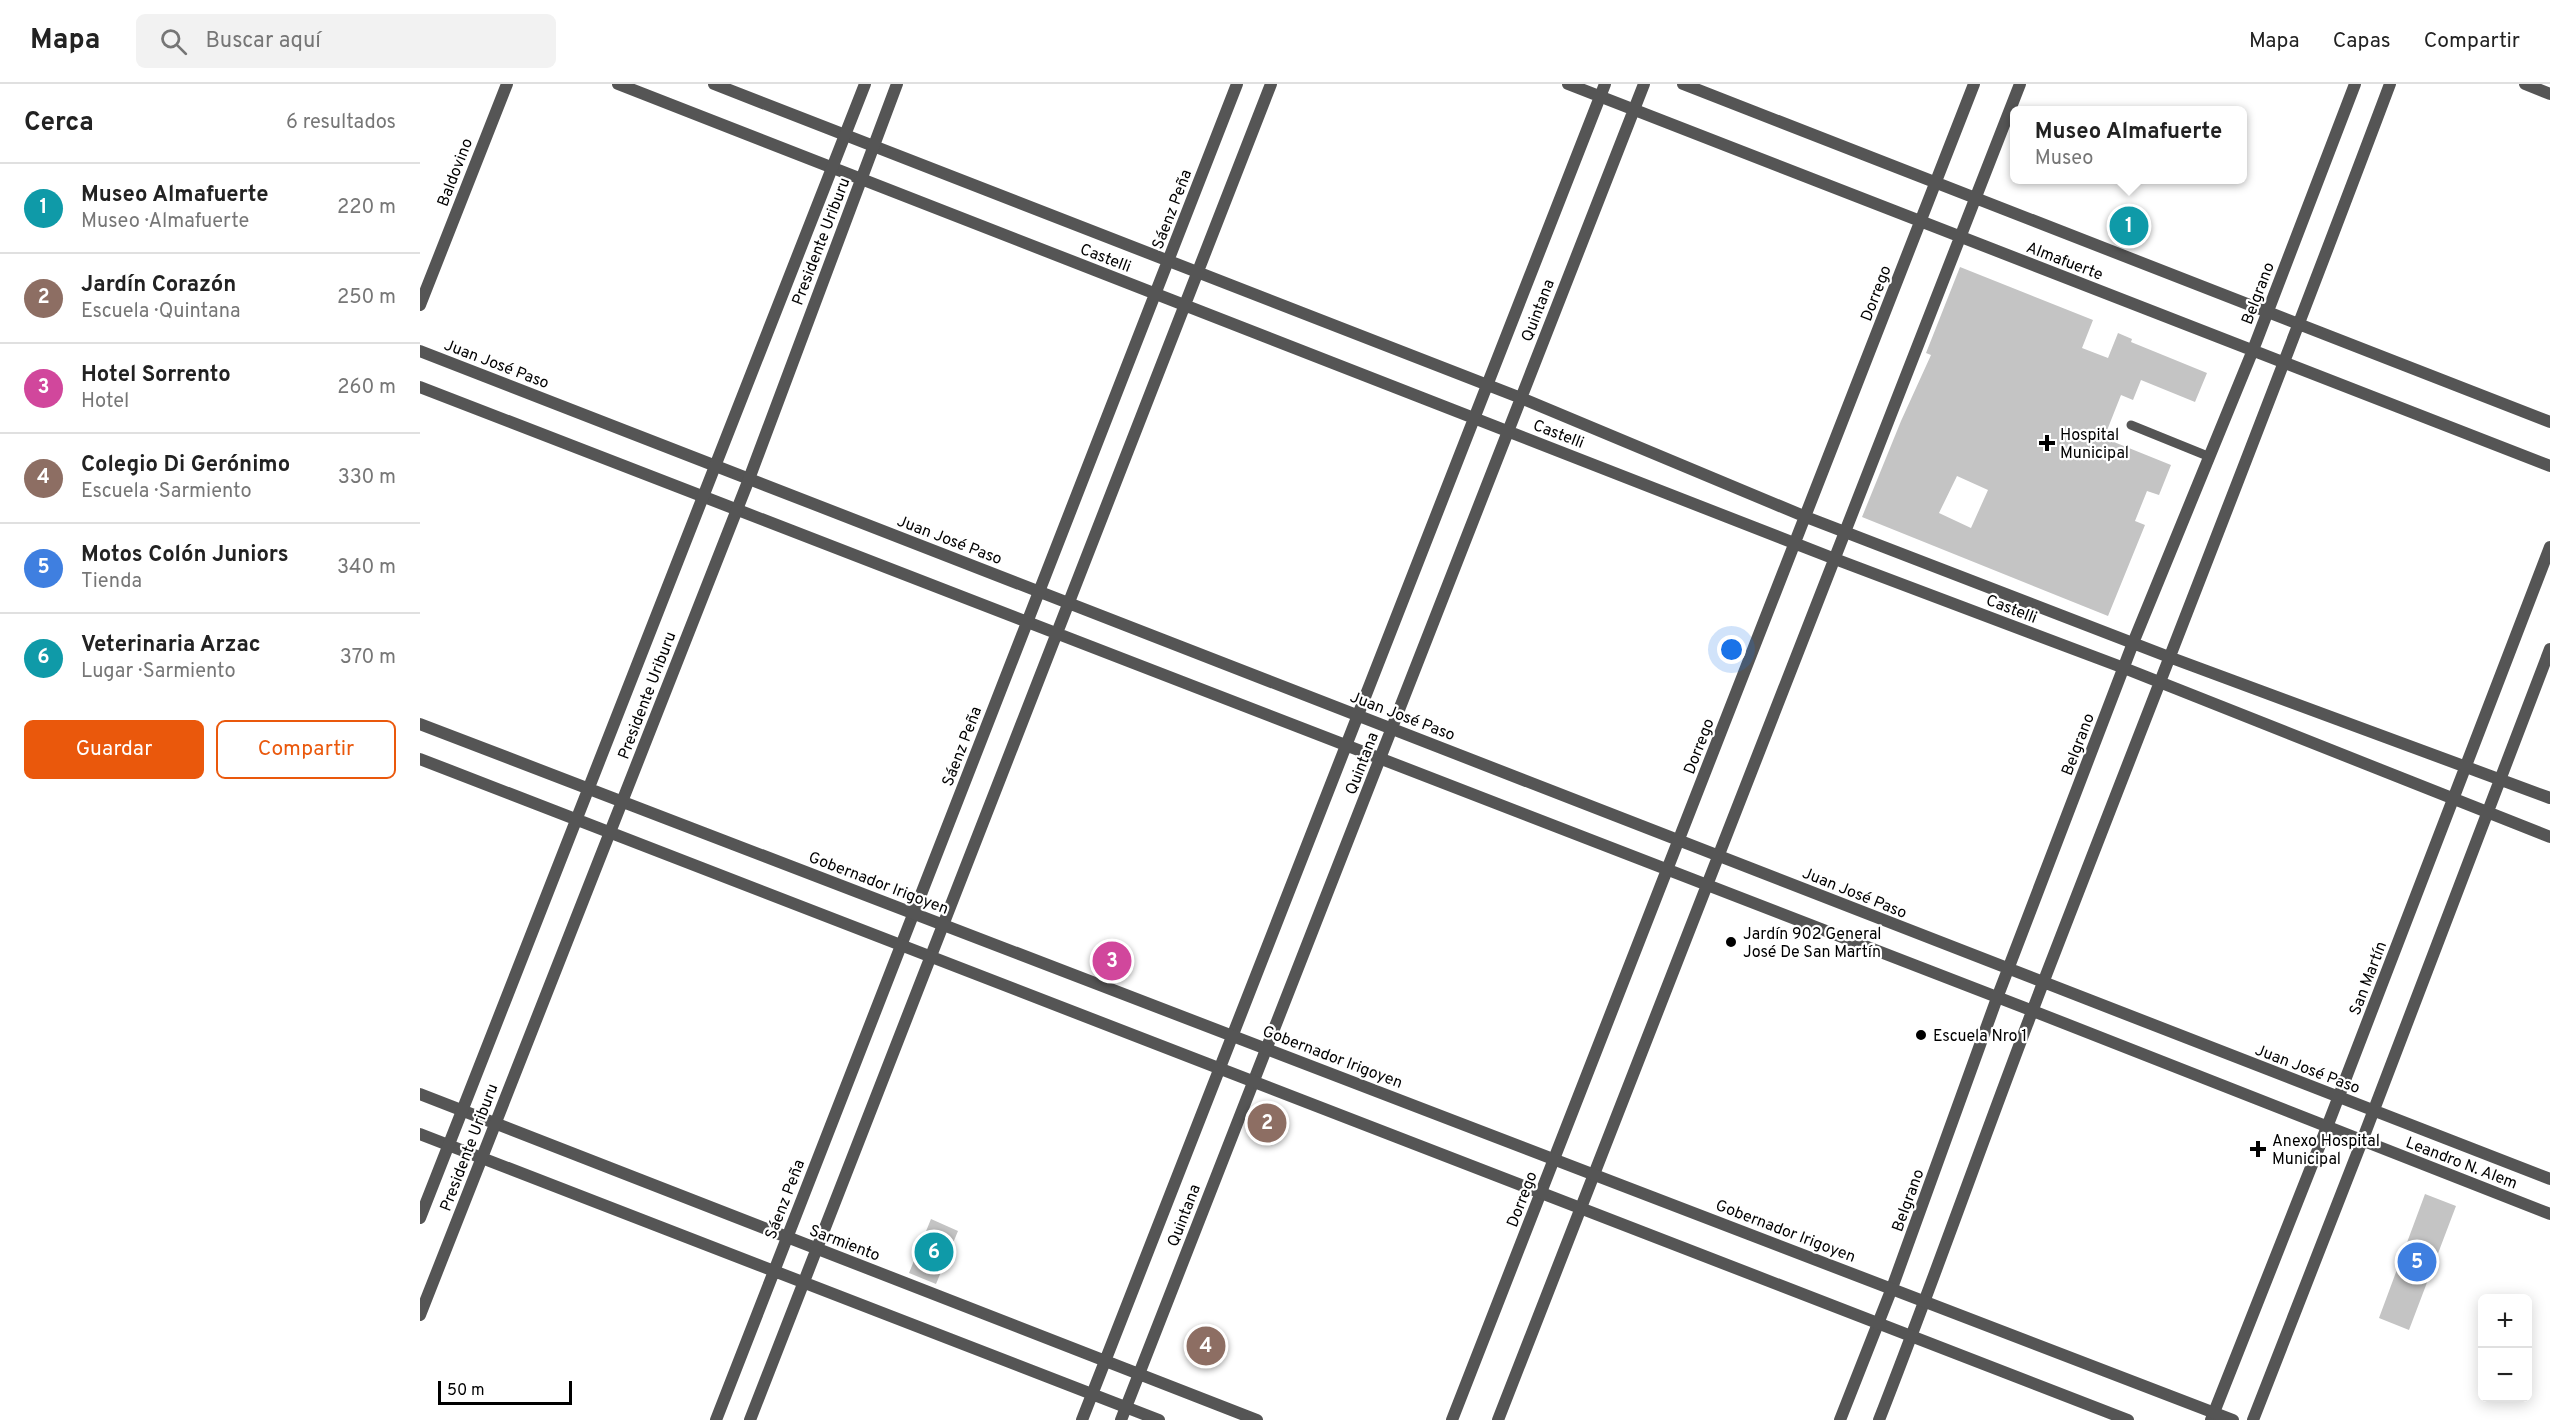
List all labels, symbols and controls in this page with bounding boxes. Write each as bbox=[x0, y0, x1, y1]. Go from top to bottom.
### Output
search box bbox=[136, 14, 556, 68]
text: Mapa bbox=[30, 23, 100, 59]
icon: search bbox=[157, 25, 190, 58]
text: Buscar aquí bbox=[205, 28, 321, 55]
text: Mapa bbox=[2249, 28, 2300, 55]
text: Capas bbox=[2333, 28, 2391, 55]
text: Compartir bbox=[2424, 28, 2520, 55]
popup bbox=[2010, 106, 2247, 184]
text: Cerca bbox=[24, 107, 94, 140]
text: 6 resultados bbox=[286, 110, 396, 136]
text: Museo Almafuerte bbox=[2035, 119, 2222, 146]
street label: Baldovino bbox=[434, 136, 478, 210]
text: Museo bbox=[2035, 146, 2094, 172]
street label: Sáenz Peña bbox=[1148, 167, 1197, 252]
street label: Presidente Uriburu bbox=[788, 175, 855, 308]
text: Museo Almafuerte bbox=[81, 182, 269, 209]
text: 1 bbox=[40, 195, 48, 221]
text: 220 m bbox=[337, 195, 396, 221]
pin: 1 bbox=[2110, 204, 2148, 248]
text: Museo · Almafuerte bbox=[81, 209, 249, 235]
street label: Almafuerte bbox=[2023, 238, 2106, 286]
street label: Castelli bbox=[1077, 240, 1134, 278]
street label: Belgrano bbox=[2238, 260, 2280, 328]
street label: Dorrego bbox=[1857, 263, 1897, 325]
text: Jardín Corazón bbox=[81, 272, 236, 299]
street label: Quintana bbox=[1518, 277, 1560, 345]
text: 2 bbox=[37, 285, 50, 311]
text: 250 m bbox=[337, 285, 396, 311]
text: Escuela · Quintana bbox=[81, 299, 241, 325]
street label: Juan José Paso bbox=[441, 336, 552, 394]
text: Hotel Sorrento bbox=[81, 362, 231, 389]
text: 3 bbox=[38, 375, 50, 401]
text: 260 m bbox=[337, 375, 396, 401]
text: Hotel bbox=[81, 389, 129, 415]
street label: Castelli bbox=[1530, 416, 1587, 454]
place label: Hospital Municipal bbox=[2060, 426, 2129, 464]
marker: Hospital Municipal bbox=[2038, 434, 2056, 452]
text: Colegio Di Gerónimo bbox=[81, 452, 290, 479]
text: 4 bbox=[37, 465, 50, 491]
text: 330 m bbox=[338, 465, 396, 491]
text: Escuela · Sarmiento bbox=[81, 479, 252, 505]
street label: Juan José Paso bbox=[894, 512, 1005, 570]
text: Motos Colón Juniors bbox=[81, 542, 289, 569]
text: 5 bbox=[37, 555, 50, 581]
text: 340 m bbox=[337, 555, 396, 581]
text: Tienda bbox=[81, 569, 142, 595]
street label: Castelli bbox=[1983, 591, 2040, 629]
street label: Presidente Uriburu bbox=[614, 629, 681, 762]
text: Veterinaria Arzac bbox=[81, 632, 261, 659]
your location bbox=[1717, 635, 1746, 664]
text: 6 bbox=[37, 645, 50, 671]
text: 370 m bbox=[340, 645, 396, 671]
text: Lugar · Sarmiento bbox=[81, 659, 236, 685]
street label: Juan José Paso bbox=[1347, 688, 1458, 746]
street label: Sáenz Peña bbox=[938, 704, 987, 789]
street label: Belgrano bbox=[2058, 711, 2100, 779]
street label: Dorrego bbox=[1680, 716, 1720, 778]
button: Guardar bbox=[24, 720, 204, 779]
button: Compartir bbox=[216, 720, 396, 779]
street label: Quintana bbox=[1342, 730, 1384, 798]
street label: Gobernador Irigoyen bbox=[805, 848, 951, 920]
street label: Juan José Paso bbox=[1799, 864, 1909, 924]
place label: Jardín 902 General José De San Martín bbox=[1743, 925, 1882, 963]
marker: Jardín 902 General José De San Martín bbox=[1724, 935, 1738, 949]
pin: 3 bbox=[1092, 938, 1132, 984]
street label: San Martín bbox=[2346, 939, 2392, 1019]
street label: Gobernador Irigoyen bbox=[1259, 1022, 1405, 1094]
place label: Escuela Nro 1 bbox=[1933, 1027, 2027, 1047]
marker: Escuela Nro 1 bbox=[1914, 1028, 1928, 1042]
street label: Juan José Paso bbox=[2252, 1041, 2363, 1099]
street label: Presidente Uriburu bbox=[436, 1081, 503, 1214]
pin: 2 bbox=[1248, 1100, 1286, 1146]
place label: Anexo Hospital Municipal bbox=[2272, 1132, 2380, 1170]
street label: Leandro N. Alem bbox=[2403, 1133, 2520, 1194]
marker: Anexo Hospital Municipal bbox=[2249, 1140, 2267, 1158]
street label: Sáenz Peña bbox=[761, 1157, 810, 1242]
street label: Belgrano bbox=[1888, 1167, 1929, 1235]
street label: Dorrego bbox=[1503, 1169, 1543, 1231]
street label: Quintana bbox=[1164, 1182, 1206, 1250]
street label: Gobernador Irigoyen bbox=[1712, 1196, 1858, 1268]
street label: Sarmiento bbox=[806, 1221, 883, 1267]
pin: 6 bbox=[914, 1230, 954, 1274]
pin: 5 bbox=[2398, 1240, 2436, 1284]
map controls bbox=[2478, 1294, 2532, 1402]
button: + bbox=[2478, 1294, 2532, 1348]
pin: 4 bbox=[1186, 1324, 1226, 1368]
button: − bbox=[2478, 1348, 2532, 1402]
scale bar bbox=[438, 1378, 572, 1406]
text: 50 m bbox=[447, 1381, 485, 1401]

